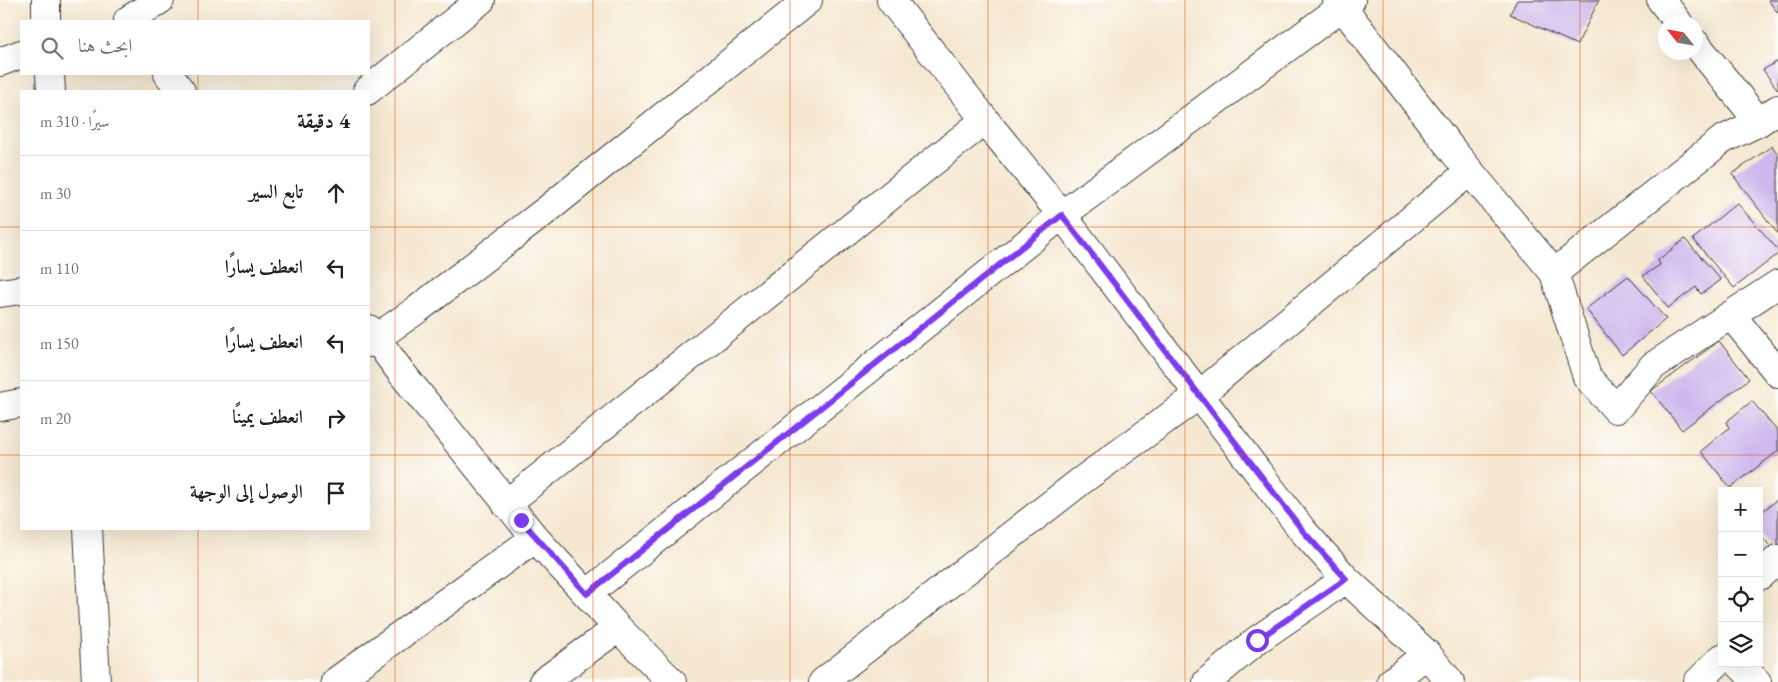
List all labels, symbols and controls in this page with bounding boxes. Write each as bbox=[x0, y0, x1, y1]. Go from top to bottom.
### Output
north arrow bbox=[1658, 15, 1703, 60]
search box bbox=[20, 20, 370, 75]
text: ابحث هنا bbox=[78, 33, 132, 58]
icon: search bbox=[38, 34, 66, 62]
text: 4 دقيقة bbox=[297, 107, 350, 134]
text: سيرًا · 310 m bbox=[40, 111, 110, 132]
text: تابع السير bbox=[249, 179, 303, 204]
icon: ahead bbox=[322, 179, 350, 207]
text: 30 m bbox=[40, 183, 71, 204]
text: انعطف يسارًا bbox=[225, 254, 303, 279]
icon: left bbox=[322, 254, 350, 282]
text: 110 m bbox=[40, 258, 79, 279]
text: انعطف يسارًا bbox=[225, 329, 303, 354]
icon: left bbox=[322, 329, 350, 357]
text: 150 m bbox=[40, 333, 79, 354]
text: انعطف يمينًا bbox=[232, 404, 303, 429]
icon: right bbox=[322, 404, 350, 432]
text: 20 m bbox=[40, 408, 71, 429]
text: الوصول إلى الوجهة bbox=[190, 479, 303, 504]
icon: arrive bbox=[322, 479, 350, 507]
map controls bbox=[1718, 487, 1763, 667]
button: + bbox=[1718, 487, 1763, 532]
route end bbox=[510, 509, 533, 532]
button: − bbox=[1718, 532, 1763, 577]
button: locate bbox=[1718, 577, 1763, 622]
button: layers bbox=[1718, 622, 1763, 667]
route start bbox=[1246, 629, 1269, 652]

